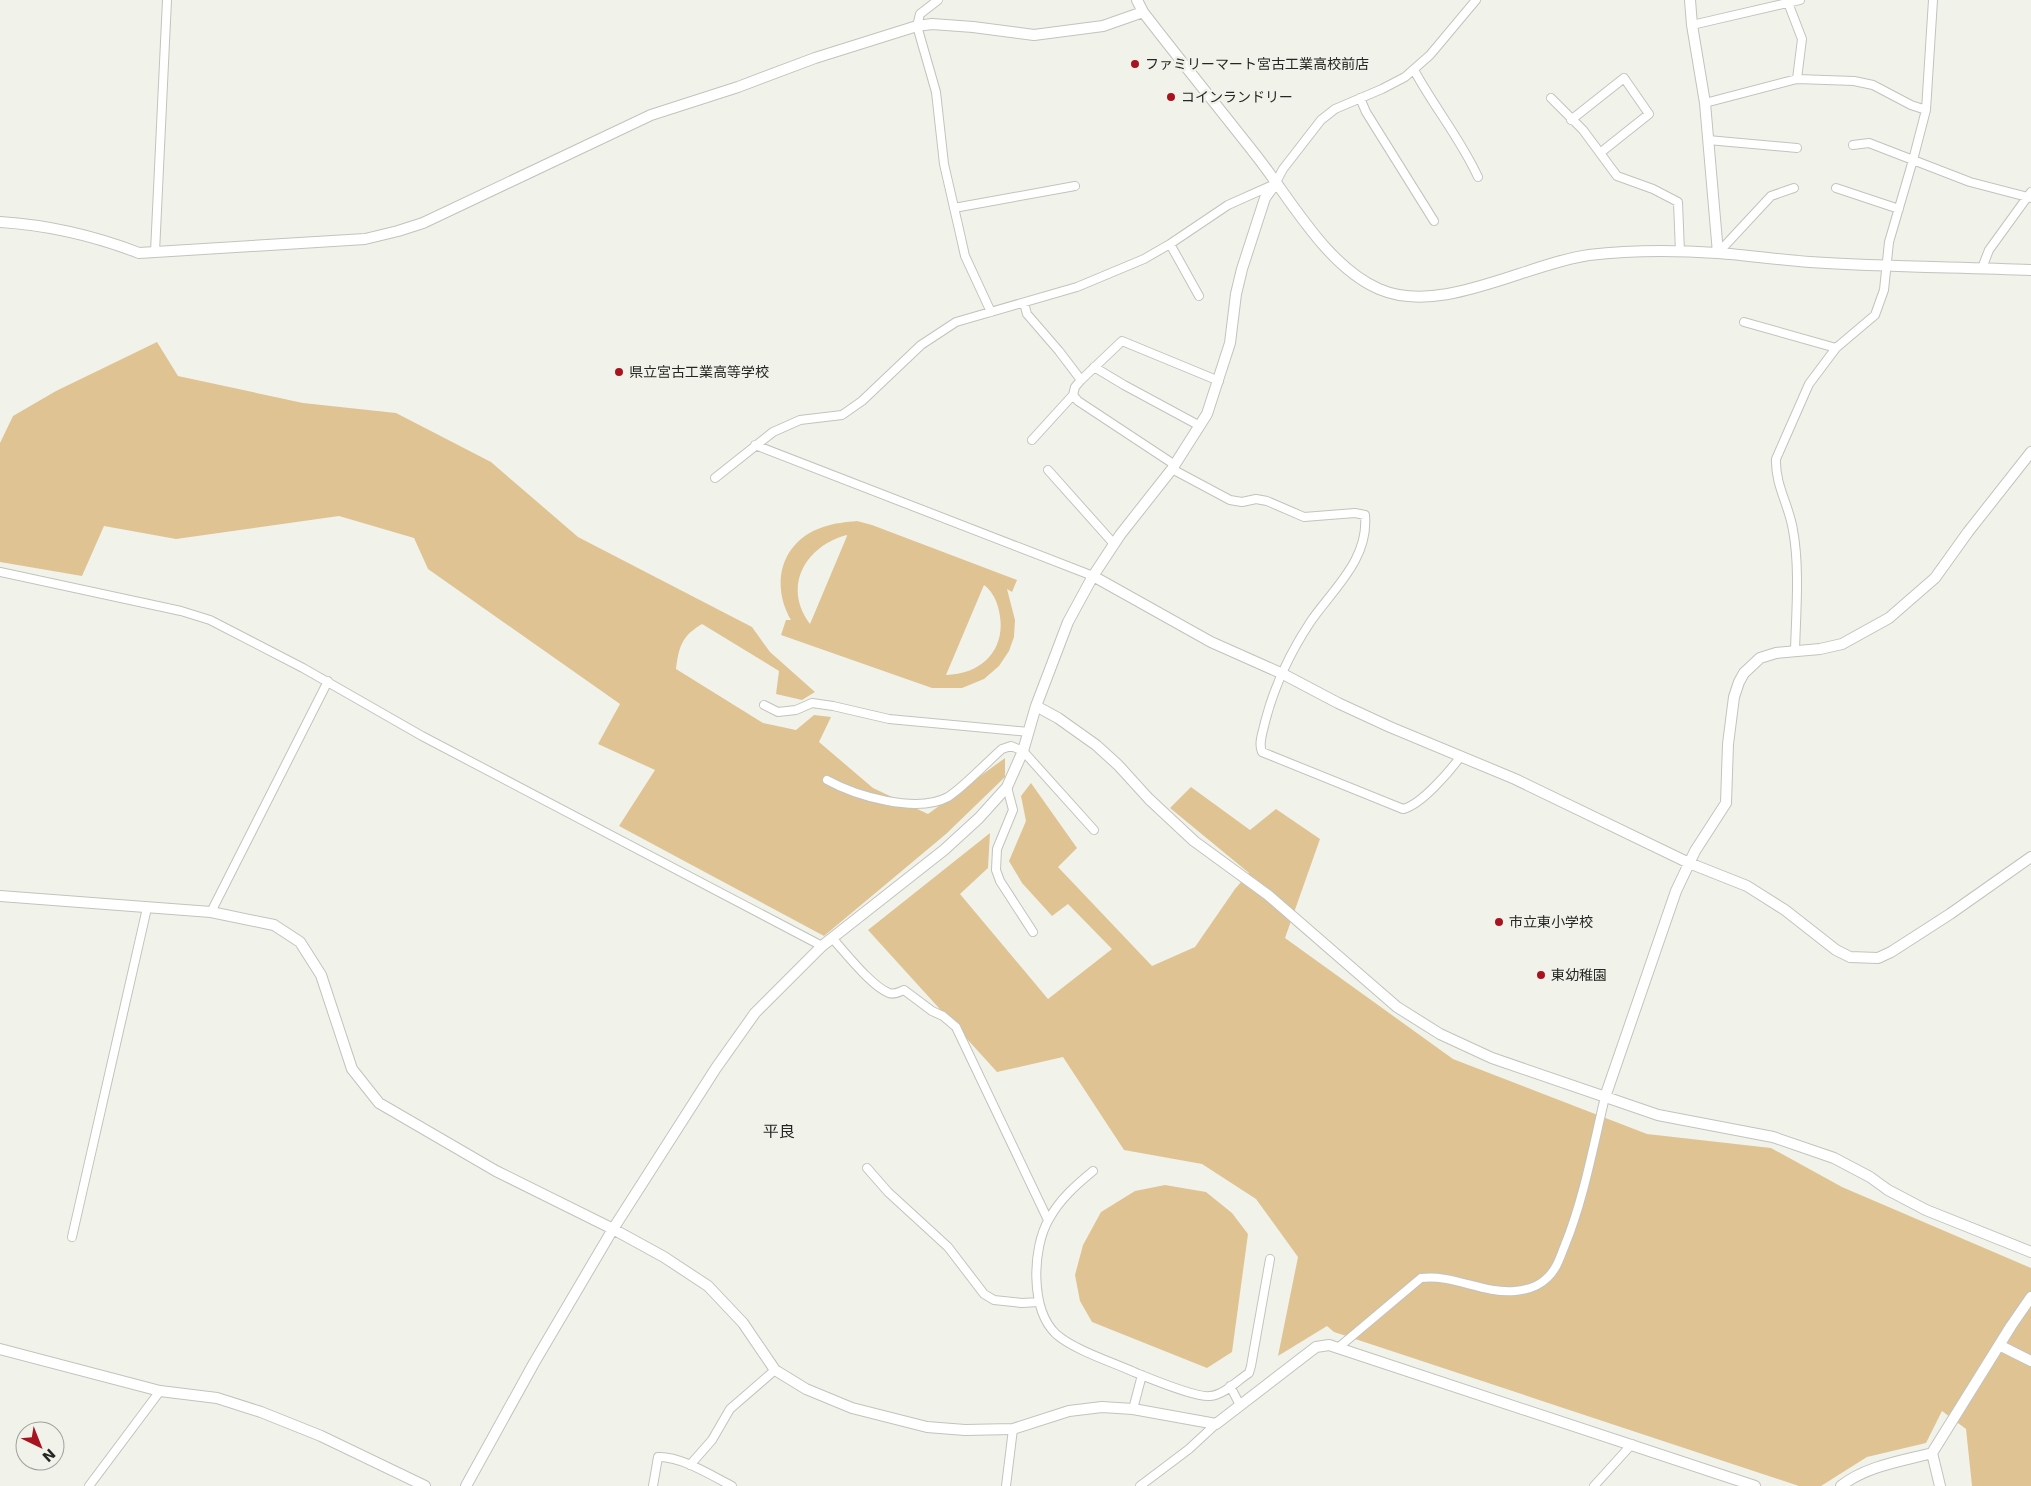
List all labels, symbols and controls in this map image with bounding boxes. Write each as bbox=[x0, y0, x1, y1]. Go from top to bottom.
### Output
place label: ファミリーマート宮古工業高校前店 bbox=[1145, 56, 1369, 72]
marker: ファミリーマート宮古工業高校前店 bbox=[1129, 58, 1141, 70]
place label: コインランドリー bbox=[1181, 89, 1293, 105]
marker: コインランドリー bbox=[1165, 91, 1177, 103]
place label: 県立宮古工業高等学校 bbox=[629, 364, 769, 380]
marker: 県立宮古工業高等学校 bbox=[613, 366, 625, 378]
place label: 市立東小学校 bbox=[1509, 914, 1593, 930]
marker: 市立東小学校 bbox=[1493, 916, 1505, 928]
place label: 東幼稚園 bbox=[1551, 967, 1607, 983]
marker: 東幼稚園 bbox=[1535, 969, 1547, 981]
district label: 平良 bbox=[763, 1122, 795, 1141]
north arrow bbox=[15, 1421, 65, 1471]
text: N bbox=[39, 1446, 59, 1465]

